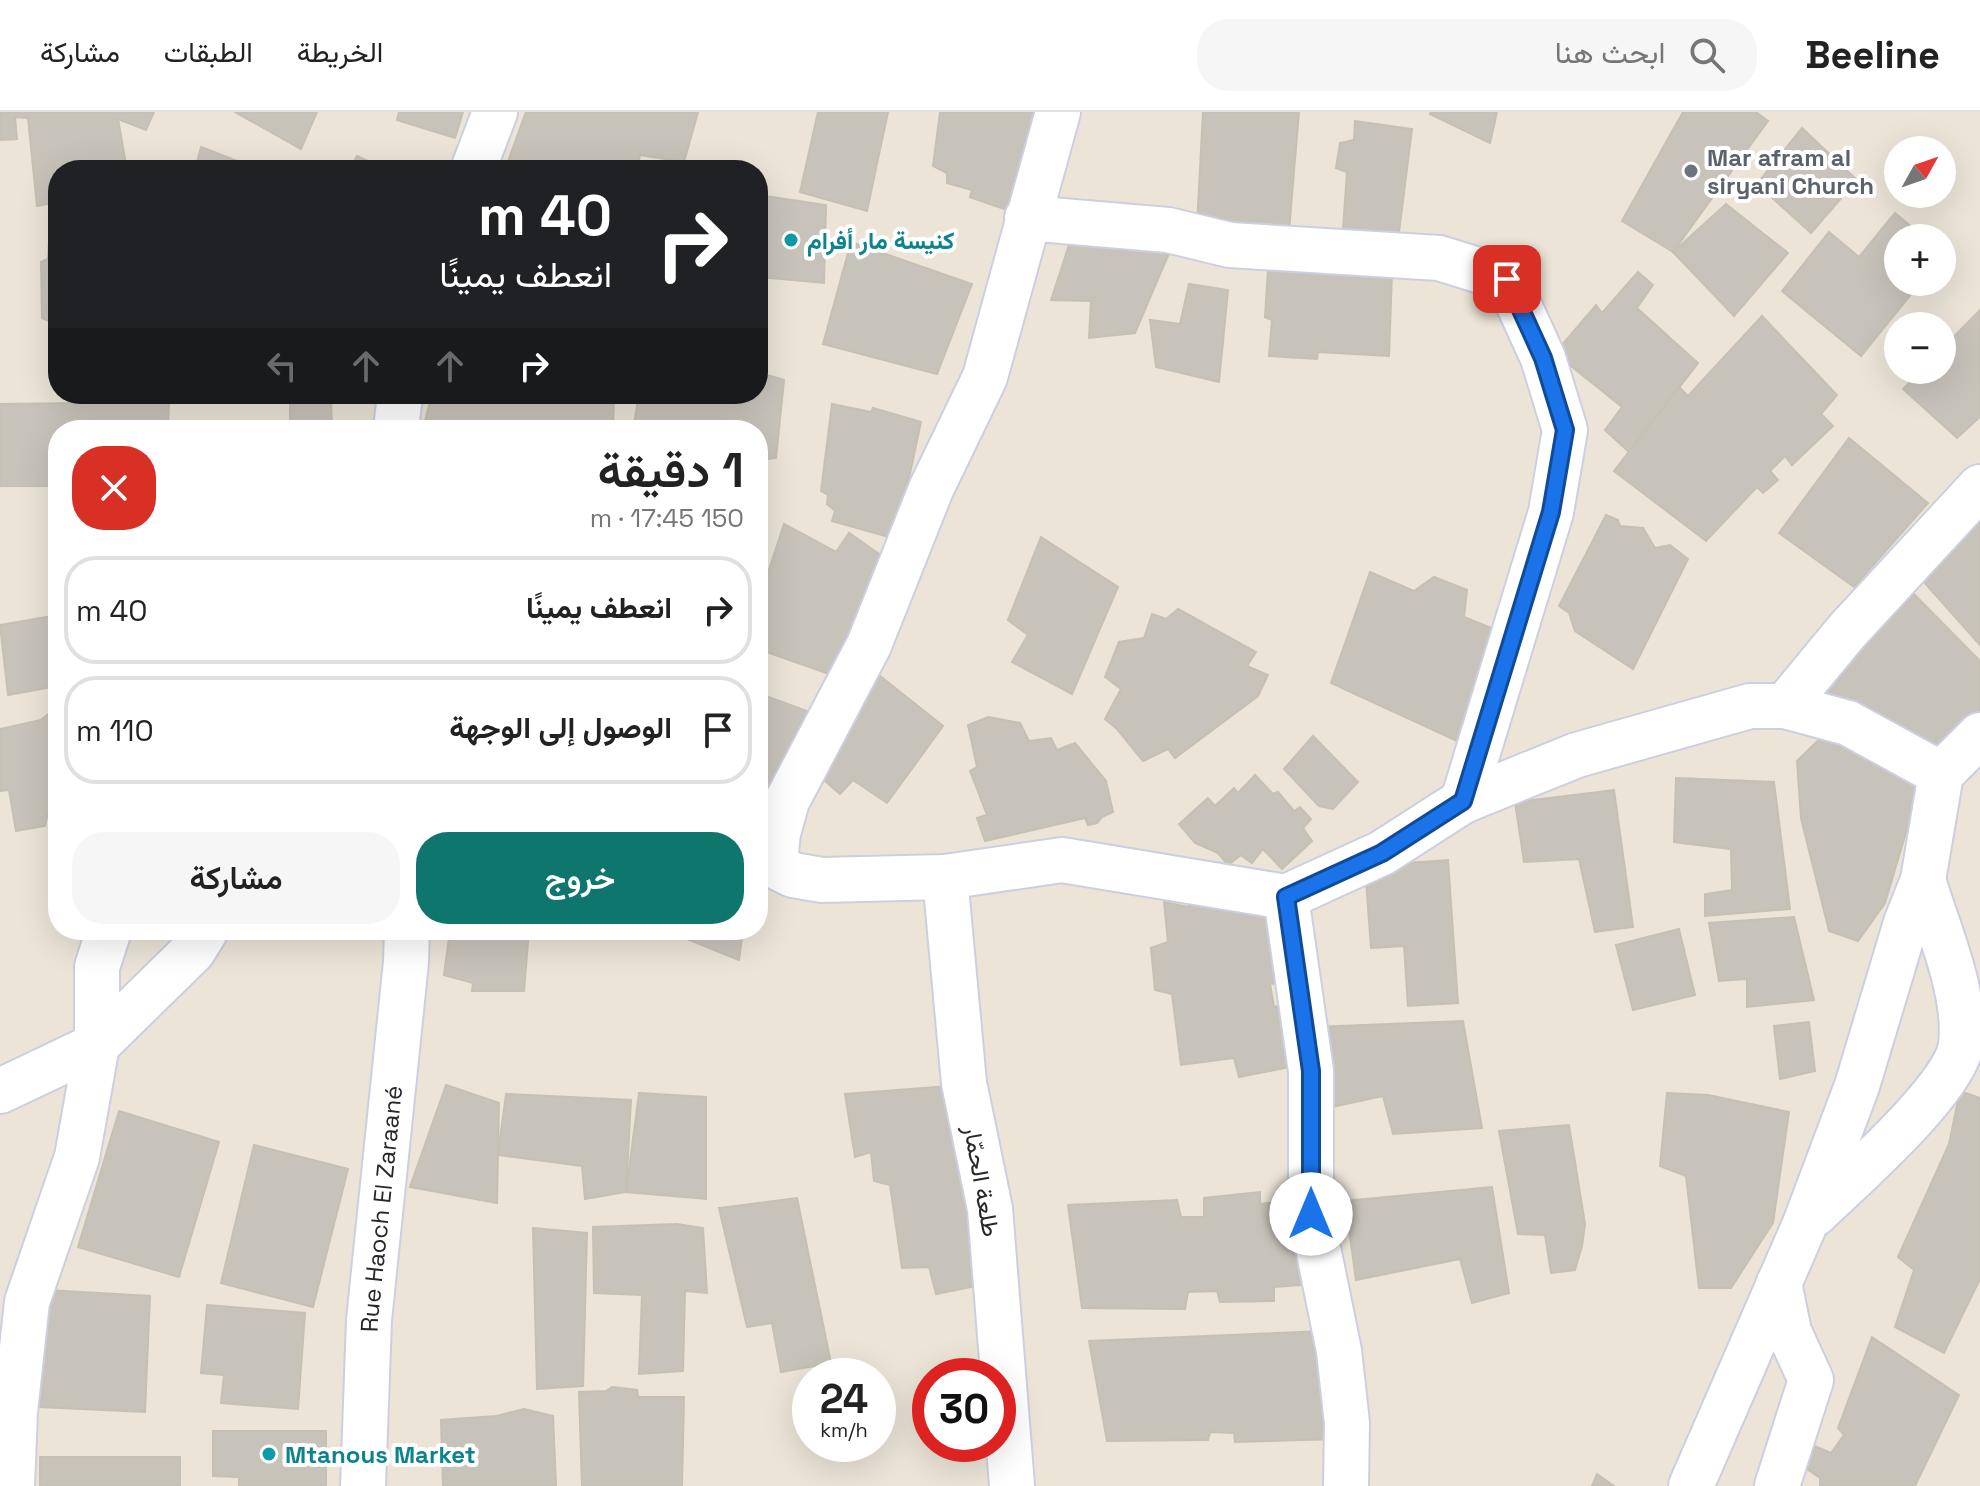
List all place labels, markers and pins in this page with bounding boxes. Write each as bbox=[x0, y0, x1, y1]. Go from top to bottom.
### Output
place label: Mar afram al siryani Church bbox=[1707, 142, 1874, 201]
marker: Mar afram al siryani Church bbox=[1682, 162, 1700, 180]
place label: كنيسة مار أفرام bbox=[807, 225, 955, 257]
marker: كنيسة مار أفرام bbox=[782, 231, 800, 249]
pin bbox=[1473, 245, 1541, 313]
place label: Mtanous Market bbox=[285, 1439, 476, 1470]
marker: Mtanous Market bbox=[260, 1445, 278, 1463]

